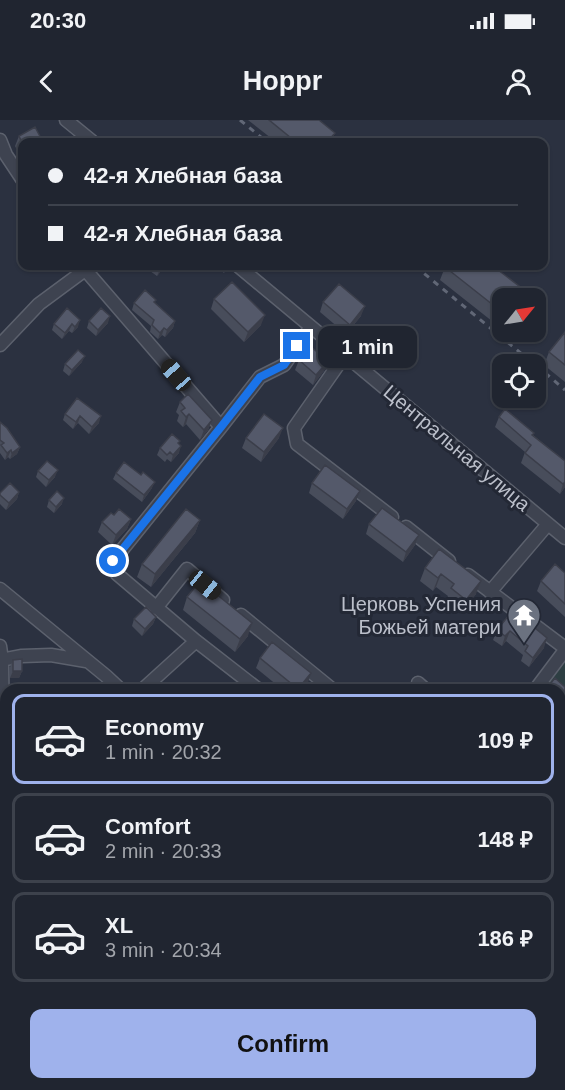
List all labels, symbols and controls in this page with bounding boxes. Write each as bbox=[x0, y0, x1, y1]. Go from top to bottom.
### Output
text: 20:30 bbox=[30, 8, 86, 33]
icon: back bbox=[30, 65, 63, 98]
icon: person bbox=[502, 65, 535, 98]
text: Hoppr bbox=[243, 66, 322, 96]
text: 42-я Хлебная база bbox=[84, 163, 282, 188]
text: 42-я Хлебная база bbox=[84, 221, 282, 246]
north arrow bbox=[492, 288, 546, 342]
map controls bbox=[492, 288, 546, 408]
callout: 1 min bbox=[318, 325, 417, 367]
route end bbox=[283, 332, 310, 359]
text: 1 min bbox=[341, 336, 394, 358]
button: locate bbox=[492, 354, 546, 408]
car bbox=[157, 356, 195, 394]
street label: Центральная улица bbox=[379, 380, 535, 516]
route start bbox=[99, 547, 126, 574]
car bbox=[185, 567, 225, 603]
place label: Церковь Успения Божьей матери bbox=[341, 593, 501, 638]
temple icon: Церковь Успения Божьей матери bbox=[506, 597, 542, 644]
icon: car bbox=[33, 712, 87, 766]
text: Economy bbox=[105, 715, 204, 740]
text: 109 ₽ bbox=[477, 728, 533, 753]
text: 1 min · 20:32 bbox=[105, 741, 222, 763]
icon: car bbox=[33, 811, 87, 865]
text: Comfort bbox=[105, 814, 191, 839]
text: 148 ₽ bbox=[477, 827, 533, 852]
text: 2 min · 20:33 bbox=[105, 840, 222, 862]
icon: car bbox=[33, 910, 87, 964]
text: XL bbox=[105, 913, 133, 938]
text: 186 ₽ bbox=[477, 926, 533, 951]
text: 3 min · 20:34 bbox=[105, 939, 222, 961]
button: Confirm bbox=[30, 1009, 536, 1078]

